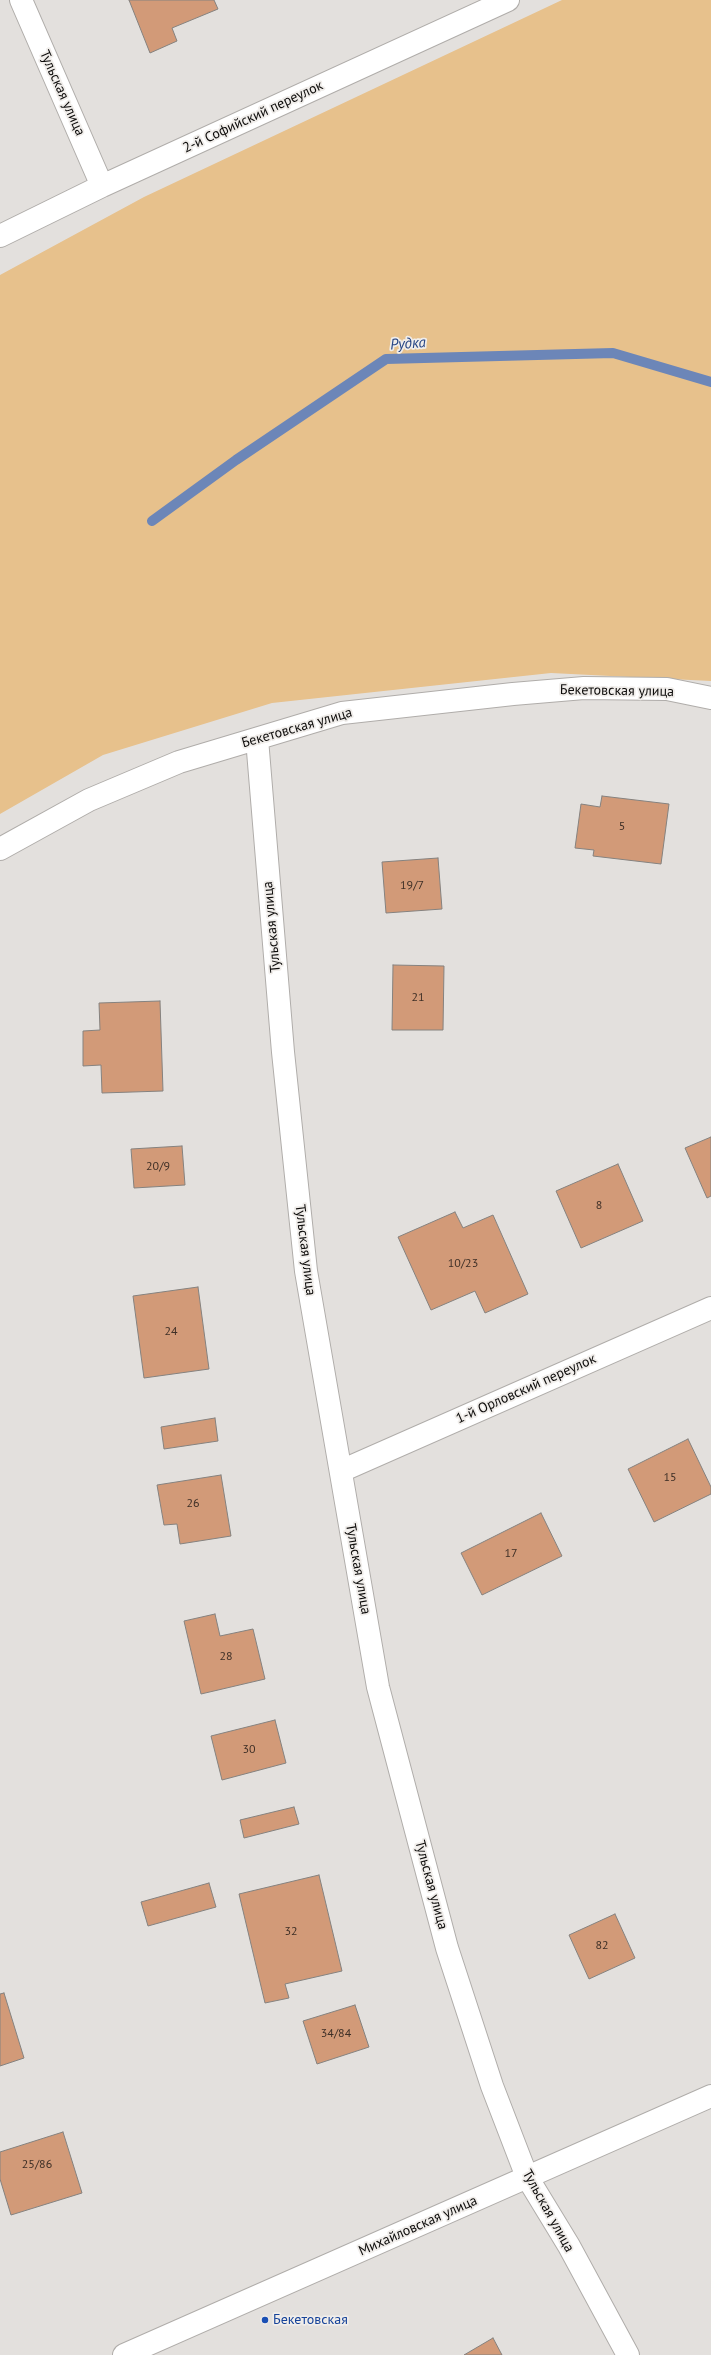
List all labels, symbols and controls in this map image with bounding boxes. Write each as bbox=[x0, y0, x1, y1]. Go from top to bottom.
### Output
street label: Тульская улица bbox=[36, 48, 88, 138]
street label: 2-й Софийский переулок bbox=[180, 77, 326, 157]
water label: Рудка bbox=[390, 334, 426, 354]
street label: Бекетовская улица bbox=[560, 682, 674, 700]
street label: Бекетовская улица bbox=[240, 704, 354, 752]
house number: 5 bbox=[619, 820, 625, 834]
house number: 19/7 bbox=[400, 879, 424, 893]
street label: Тульская улица bbox=[260, 881, 284, 973]
house number: 21 bbox=[411, 991, 425, 1005]
house number: 20/9 bbox=[146, 1160, 170, 1174]
house number: 8 bbox=[596, 1199, 602, 1213]
street label: Тульская улица bbox=[291, 1203, 319, 1297]
house number: 10/23 bbox=[448, 1257, 478, 1271]
house number: 24 bbox=[164, 1325, 178, 1339]
street label: 1-й Орловский переулок bbox=[453, 1351, 599, 1427]
house number: 15 bbox=[663, 1471, 677, 1485]
house number: 26 bbox=[186, 1497, 200, 1511]
street label: Тульская улица bbox=[342, 1522, 374, 1616]
house number: 17 bbox=[504, 1547, 518, 1561]
house number: 28 bbox=[219, 1650, 233, 1664]
house number: 30 bbox=[242, 1743, 256, 1757]
street label: Тульская улица bbox=[411, 1839, 451, 1931]
house number: 32 bbox=[284, 1925, 298, 1939]
house number: 82 bbox=[595, 1939, 609, 1953]
house number: 34/84 bbox=[321, 2027, 351, 2041]
house number: 25/86 bbox=[22, 2158, 52, 2172]
street label: Тульская улица bbox=[518, 2167, 578, 2255]
street label: Михайловская улица bbox=[356, 2192, 480, 2260]
place label: Бекетовская bbox=[273, 2312, 348, 2328]
marker: Бекетовская bbox=[260, 2315, 270, 2325]

